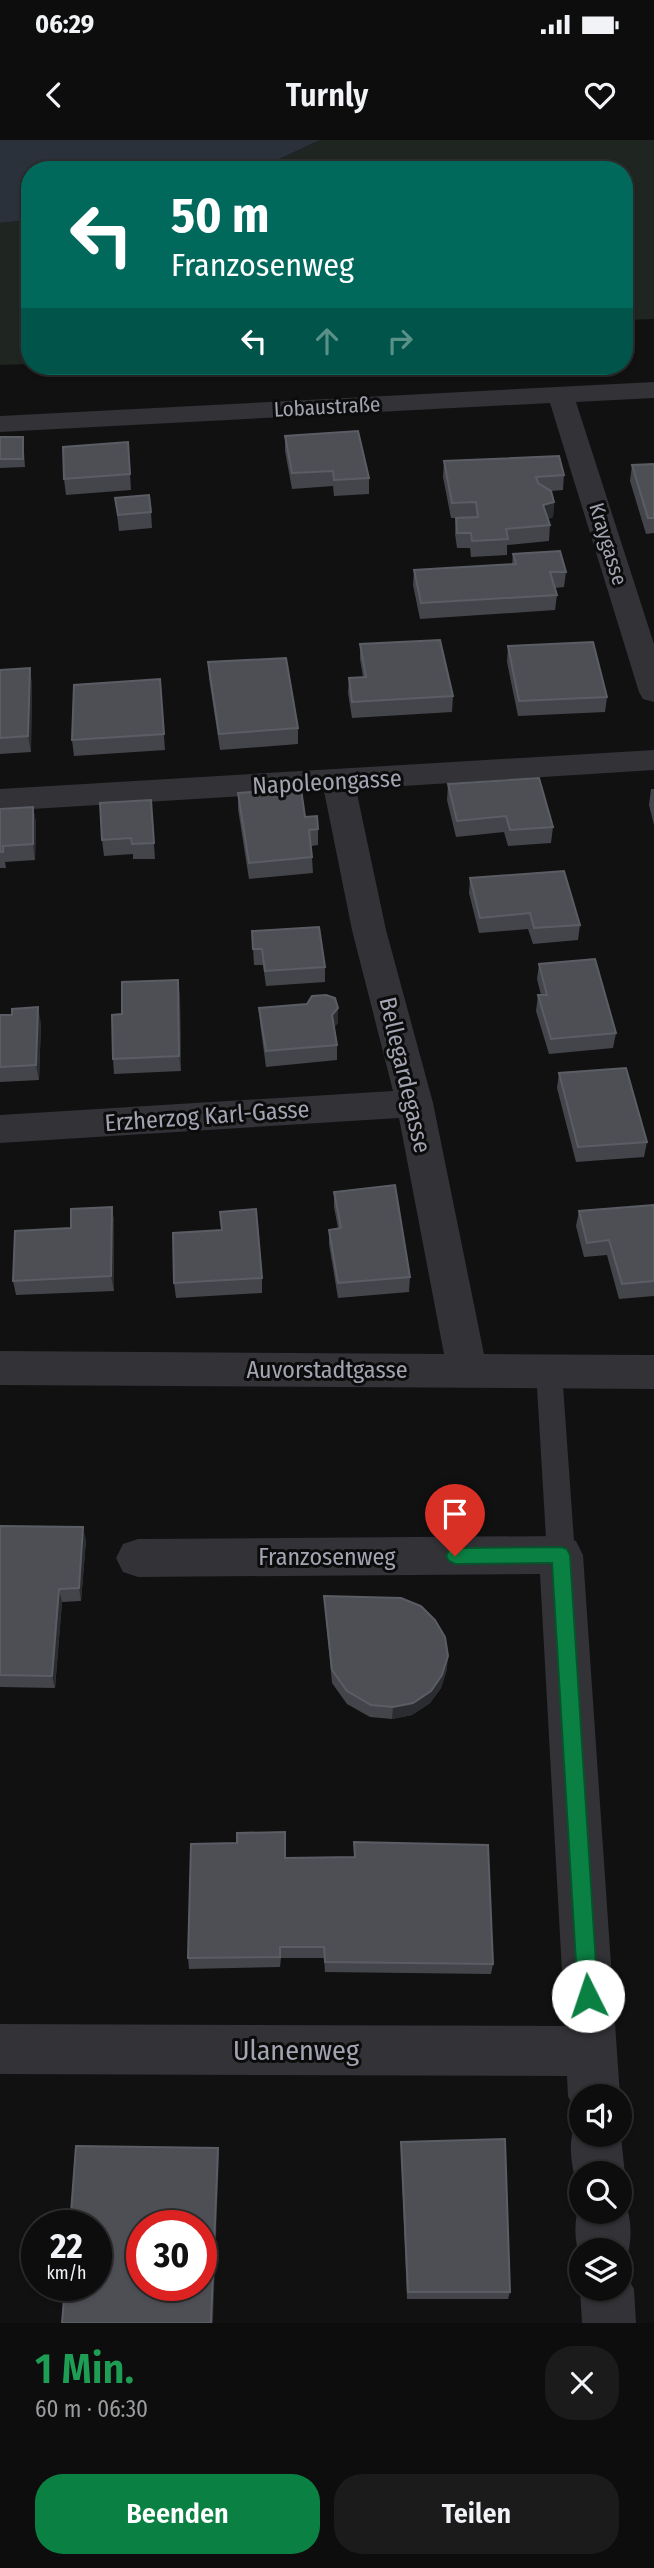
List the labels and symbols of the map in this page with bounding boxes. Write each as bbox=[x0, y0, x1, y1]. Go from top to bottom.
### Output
street label: Lobaustraße bbox=[273, 391, 381, 423]
street label: Kraygasse bbox=[583, 500, 633, 588]
street label: Napoleongasse bbox=[252, 764, 402, 800]
street label: Bellegardegasse bbox=[373, 994, 437, 1156]
street label: Erzherzog Karl-Gasse bbox=[104, 1095, 310, 1137]
street label: Auvorstadtgasse bbox=[247, 1356, 408, 1384]
pin bbox=[425, 1484, 485, 1556]
street label: Franzosenweg bbox=[258, 1543, 396, 1571]
position arrow bbox=[551, 1959, 625, 2033]
street label: Ulanenweg bbox=[233, 2034, 360, 2067]
speed limit sign: 30 bbox=[126, 2210, 217, 2301]

